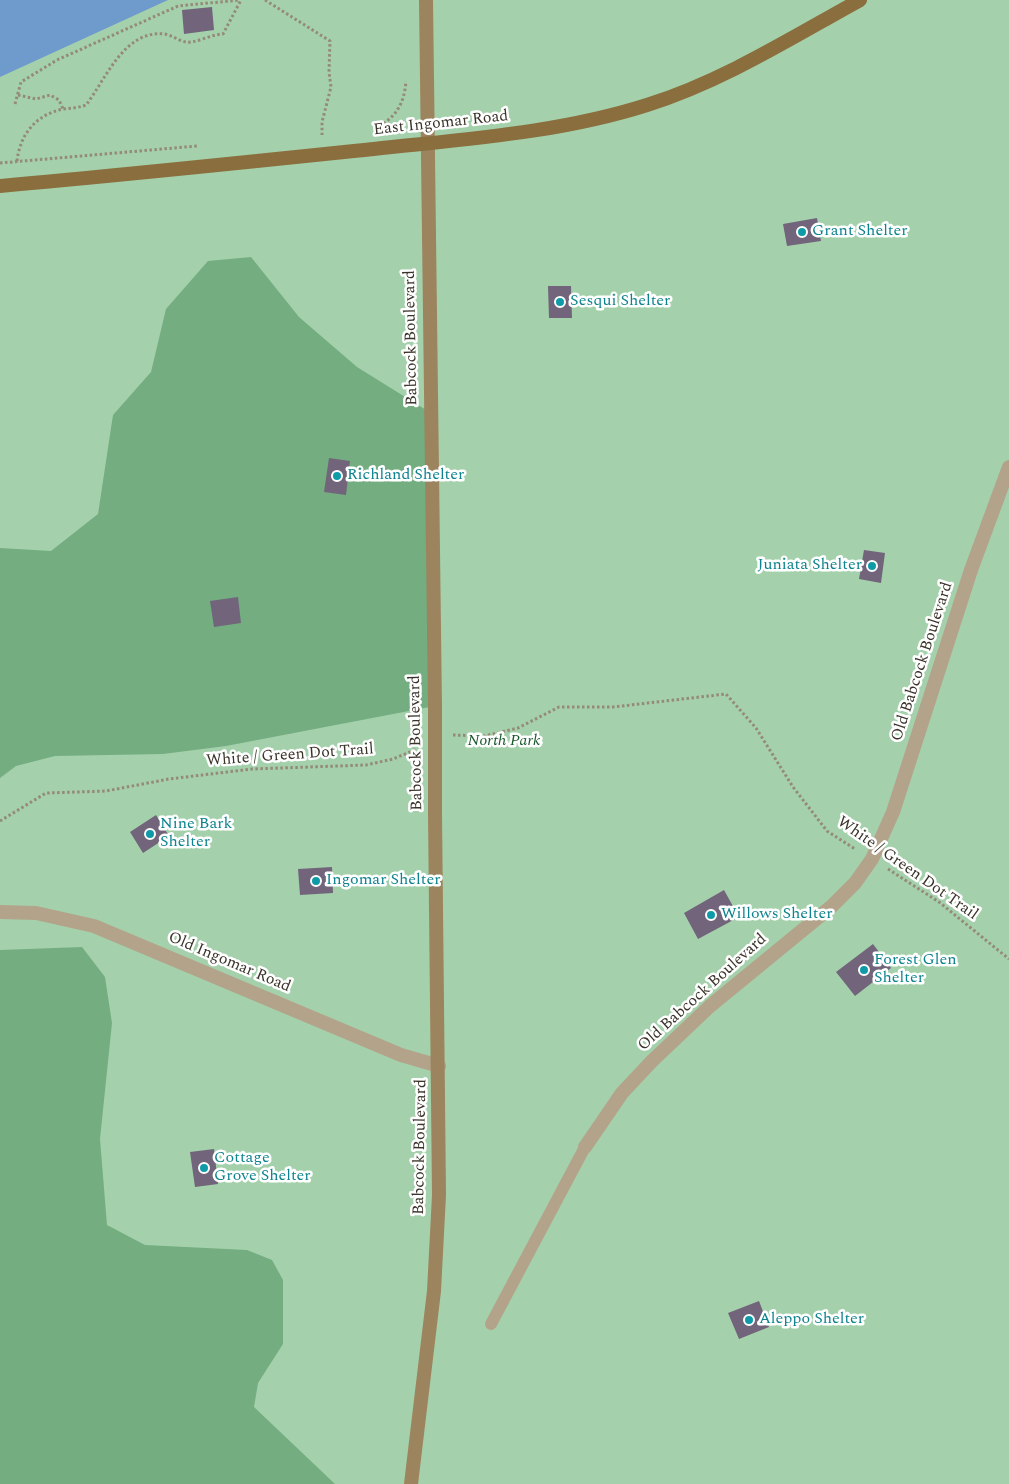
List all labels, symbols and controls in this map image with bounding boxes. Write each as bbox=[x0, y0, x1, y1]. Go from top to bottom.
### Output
street label: East Ingomar Road bbox=[373, 107, 509, 141]
place label: Grant Shelter bbox=[812, 222, 908, 242]
marker: Grant Shelter bbox=[796, 226, 808, 238]
street label: Babcock Boulevard bbox=[401, 270, 423, 406]
place label: Sesqui Shelter bbox=[570, 292, 670, 312]
marker: Sesqui Shelter bbox=[554, 296, 566, 308]
place label: Richland Shelter bbox=[347, 466, 464, 486]
marker: Richland Shelter bbox=[331, 470, 343, 482]
place label: Juniata Shelter bbox=[757, 556, 862, 576]
marker: Juniata Shelter bbox=[866, 560, 878, 572]
street label: Old Babcock Boulevard bbox=[888, 580, 958, 744]
street label: Babcock Boulevard bbox=[406, 675, 428, 811]
park label: North Park bbox=[468, 732, 540, 752]
street label: White / Green Dot Trail bbox=[206, 741, 374, 771]
street label: White / Green Dot Trail bbox=[833, 813, 981, 925]
place label: Nine Bark Shelter bbox=[160, 815, 232, 853]
marker: Nine Bark Shelter bbox=[144, 828, 156, 840]
place label: Ingomar Shelter bbox=[326, 871, 441, 891]
marker: Ingomar Shelter bbox=[310, 875, 322, 887]
place label: Willows Shelter bbox=[721, 905, 833, 925]
marker: Willows Shelter bbox=[705, 909, 717, 921]
street label: Old Ingomar Road bbox=[165, 929, 293, 997]
street label: Old Babcock Boulevard bbox=[635, 930, 771, 1056]
place label: Forest Glen Shelter bbox=[874, 951, 957, 989]
marker: Forest Glen Shelter bbox=[858, 964, 870, 976]
street label: Babcock Boulevard bbox=[410, 1079, 432, 1215]
place label: Cottage Grove Shelter bbox=[214, 1149, 311, 1187]
marker: Cottage Grove Shelter bbox=[198, 1162, 210, 1174]
place label: Aleppo Shelter bbox=[759, 1310, 864, 1330]
marker: Aleppo Shelter bbox=[743, 1314, 755, 1326]

